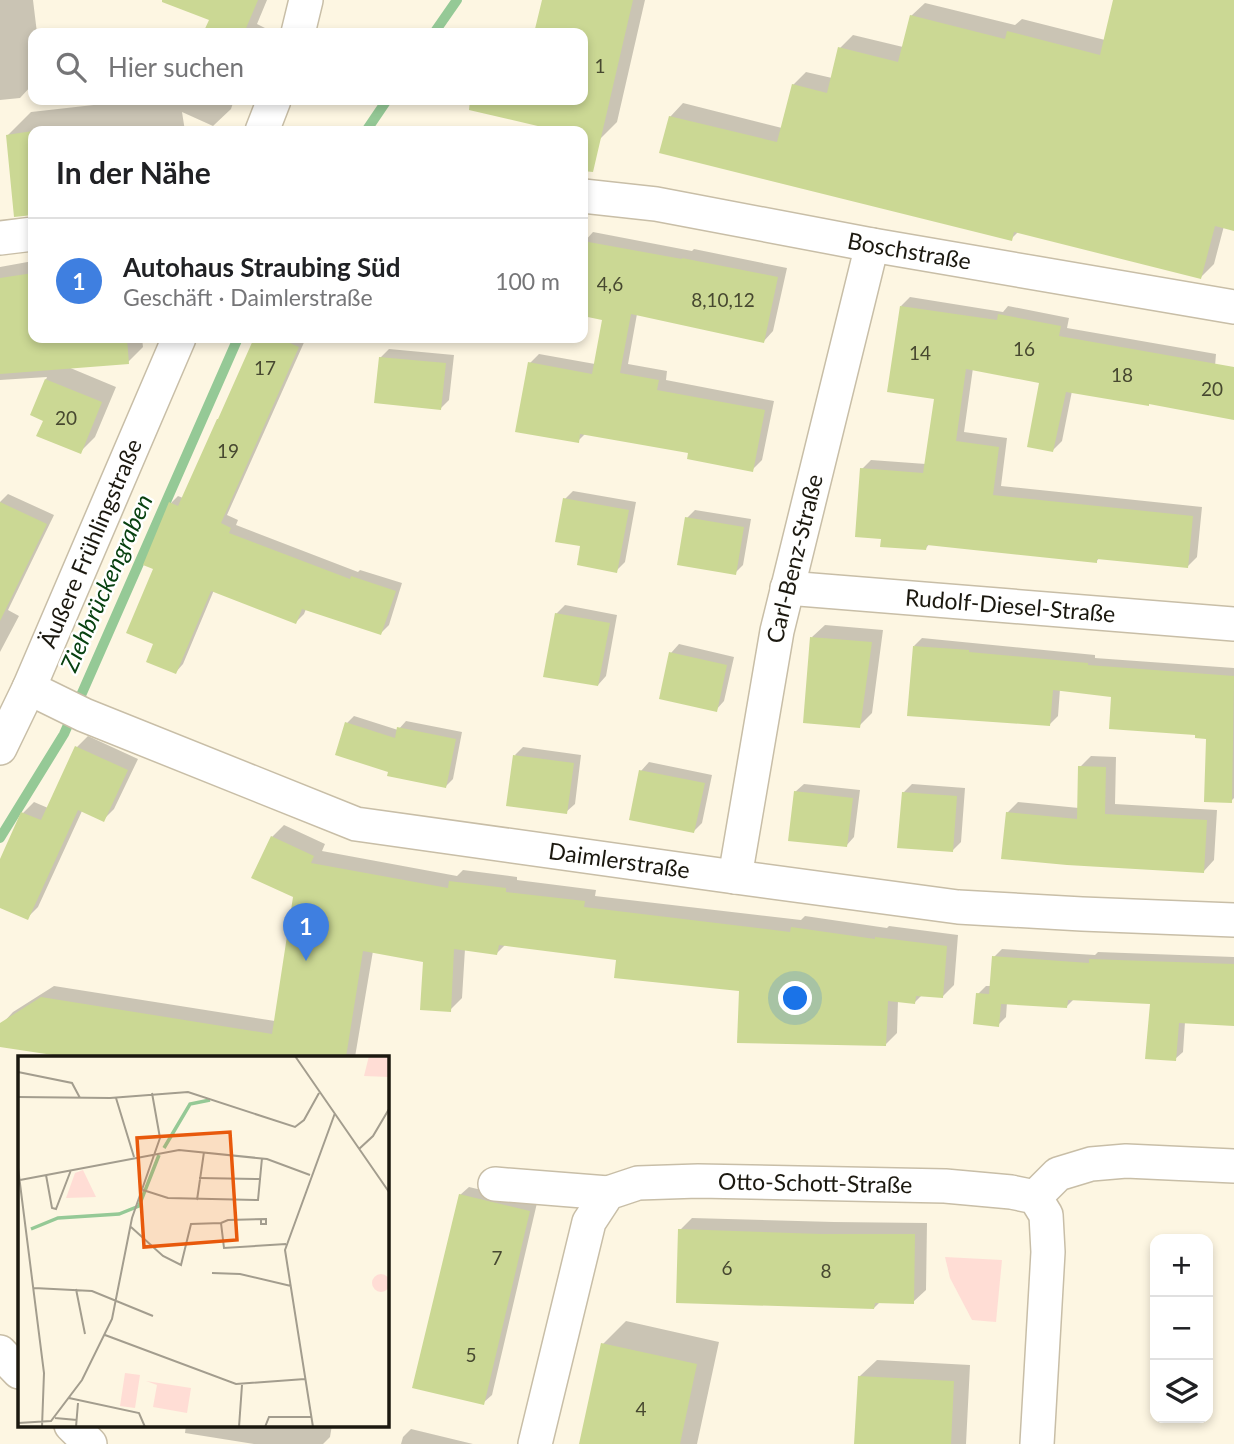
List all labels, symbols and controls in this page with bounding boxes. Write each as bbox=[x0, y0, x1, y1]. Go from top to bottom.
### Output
search box bbox=[28, 28, 588, 105]
icon: search bbox=[52, 48, 90, 86]
text: Hier suchen bbox=[108, 51, 244, 83]
house number: 1 bbox=[594, 54, 606, 77]
text: In der Nähe bbox=[56, 154, 211, 190]
street label: Boschstraße bbox=[845, 226, 973, 275]
text: Autohaus Straubing Süd bbox=[123, 251, 400, 283]
text: 1 bbox=[72, 267, 86, 295]
text: 100 m bbox=[495, 267, 560, 295]
house number: 4,6 bbox=[597, 272, 623, 295]
text: Geschäft · Daimlerstraße bbox=[123, 283, 373, 311]
house number: 8,10,12 bbox=[691, 288, 755, 311]
house number: 16 bbox=[1013, 337, 1035, 360]
house number: 14 bbox=[909, 341, 931, 364]
house number: 17 bbox=[254, 356, 276, 379]
house number: 18 bbox=[1111, 363, 1133, 386]
house number: 20 bbox=[1201, 377, 1223, 400]
house number: 20 bbox=[55, 406, 77, 429]
street label: Äußere Frühlingstraße bbox=[33, 434, 147, 652]
house number: 19 bbox=[217, 439, 239, 462]
street label: Carl-Benz-Straße bbox=[760, 471, 828, 645]
water label: Ziehbrückengraben bbox=[53, 489, 158, 676]
street label: Rudolf-Diesel-Straße bbox=[904, 583, 1117, 627]
street label: Daimlerstraße bbox=[547, 836, 692, 884]
pin: 1 bbox=[283, 903, 329, 961]
your location bbox=[778, 981, 812, 1015]
inset map bbox=[18, 1056, 388, 1426]
street label: Otto-Schott-Straße bbox=[718, 1166, 913, 1198]
map controls bbox=[1150, 1234, 1213, 1423]
button: + bbox=[1150, 1234, 1213, 1297]
house number: 7 bbox=[491, 1246, 503, 1269]
house number: 6 bbox=[721, 1256, 733, 1279]
house number: 8 bbox=[820, 1259, 832, 1282]
button: − bbox=[1150, 1297, 1213, 1360]
house number: 5 bbox=[465, 1343, 477, 1366]
button: layers bbox=[1150, 1360, 1213, 1423]
house number: 4 bbox=[635, 1397, 647, 1420]

